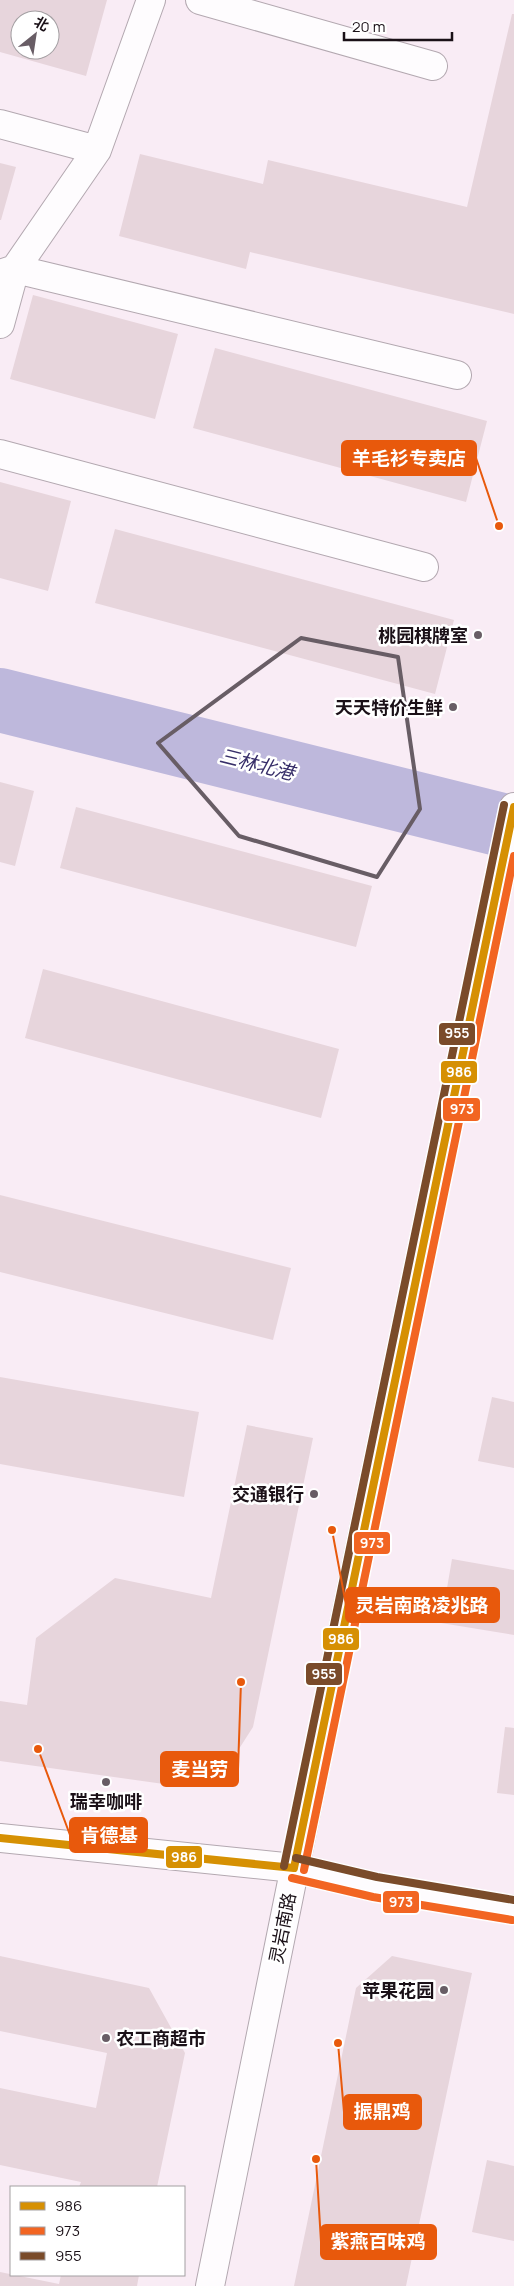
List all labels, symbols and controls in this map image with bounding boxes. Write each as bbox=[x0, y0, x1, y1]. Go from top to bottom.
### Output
north arrow bbox=[10, 10, 60, 60]
scale bar bbox=[344, 10, 452, 42]
text: 北 bbox=[31, 12, 53, 35]
text: 20 m bbox=[352, 16, 385, 37]
callout: 羊毛衫专卖店 bbox=[342, 441, 476, 475]
text: 羊毛衫专卖店 bbox=[352, 445, 466, 471]
place label: 桃园棋牌室 bbox=[378, 623, 468, 647]
marker: 桃园棋牌室 bbox=[472, 629, 484, 641]
place label: 天天特价生鲜 bbox=[335, 695, 443, 719]
marker: 天天特价生鲜 bbox=[447, 701, 459, 713]
water label: 三林北港 bbox=[217, 742, 300, 787]
line badge: 955 bbox=[438, 1022, 476, 1046]
text: 955 bbox=[444, 1023, 470, 1042]
line badge: 986 bbox=[440, 1060, 478, 1084]
text: 986 bbox=[446, 1062, 472, 1081]
line badge: 973 bbox=[442, 1097, 481, 1122]
text: 973 bbox=[450, 1099, 474, 1118]
place label: 交通银行 bbox=[232, 1482, 304, 1506]
marker: 交通银行 bbox=[308, 1488, 320, 1500]
line badge: 973 bbox=[353, 1531, 391, 1555]
text: 973 bbox=[360, 1533, 384, 1552]
callout: 灵岩南路凌兆路 bbox=[346, 1588, 499, 1622]
text: 灵岩南路凌兆路 bbox=[355, 1592, 489, 1618]
line badge: 986 bbox=[322, 1627, 360, 1651]
text: 986 bbox=[328, 1629, 354, 1648]
line badge: 955 bbox=[305, 1662, 343, 1686]
text: 955 bbox=[311, 1664, 337, 1683]
callout: 麦当劳 bbox=[161, 1752, 238, 1786]
text: 麦当劳 bbox=[171, 1756, 229, 1782]
marker: 瑞幸咖啡 bbox=[100, 1776, 112, 1788]
place label: 瑞幸咖啡 bbox=[70, 1789, 142, 1813]
callout: 肯德基 bbox=[70, 1818, 147, 1852]
text: 肯德基 bbox=[80, 1822, 138, 1848]
line badge: 986 bbox=[165, 1845, 203, 1869]
text: 986 bbox=[171, 1847, 197, 1866]
street label: 灵岩南路 bbox=[263, 1890, 301, 1966]
line badge: 973 bbox=[382, 1890, 420, 1914]
text: 973 bbox=[389, 1892, 413, 1911]
place label: 苹果花园 bbox=[362, 1978, 434, 2002]
marker: 苹果花园 bbox=[438, 1984, 450, 1996]
place label: 农工商超市 bbox=[116, 2026, 206, 2050]
marker: 农工商超市 bbox=[100, 2032, 112, 2044]
callout: 振鼎鸡 bbox=[344, 2095, 421, 2129]
text: 振鼎鸡 bbox=[353, 2098, 411, 2124]
legend bbox=[10, 2186, 185, 2276]
text: 986 bbox=[55, 2195, 82, 2216]
text: 973 bbox=[55, 2220, 80, 2241]
callout: 紫燕百味鸡 bbox=[321, 2225, 436, 2259]
text: 紫燕百味鸡 bbox=[330, 2228, 426, 2254]
text: 955 bbox=[55, 2245, 82, 2266]

